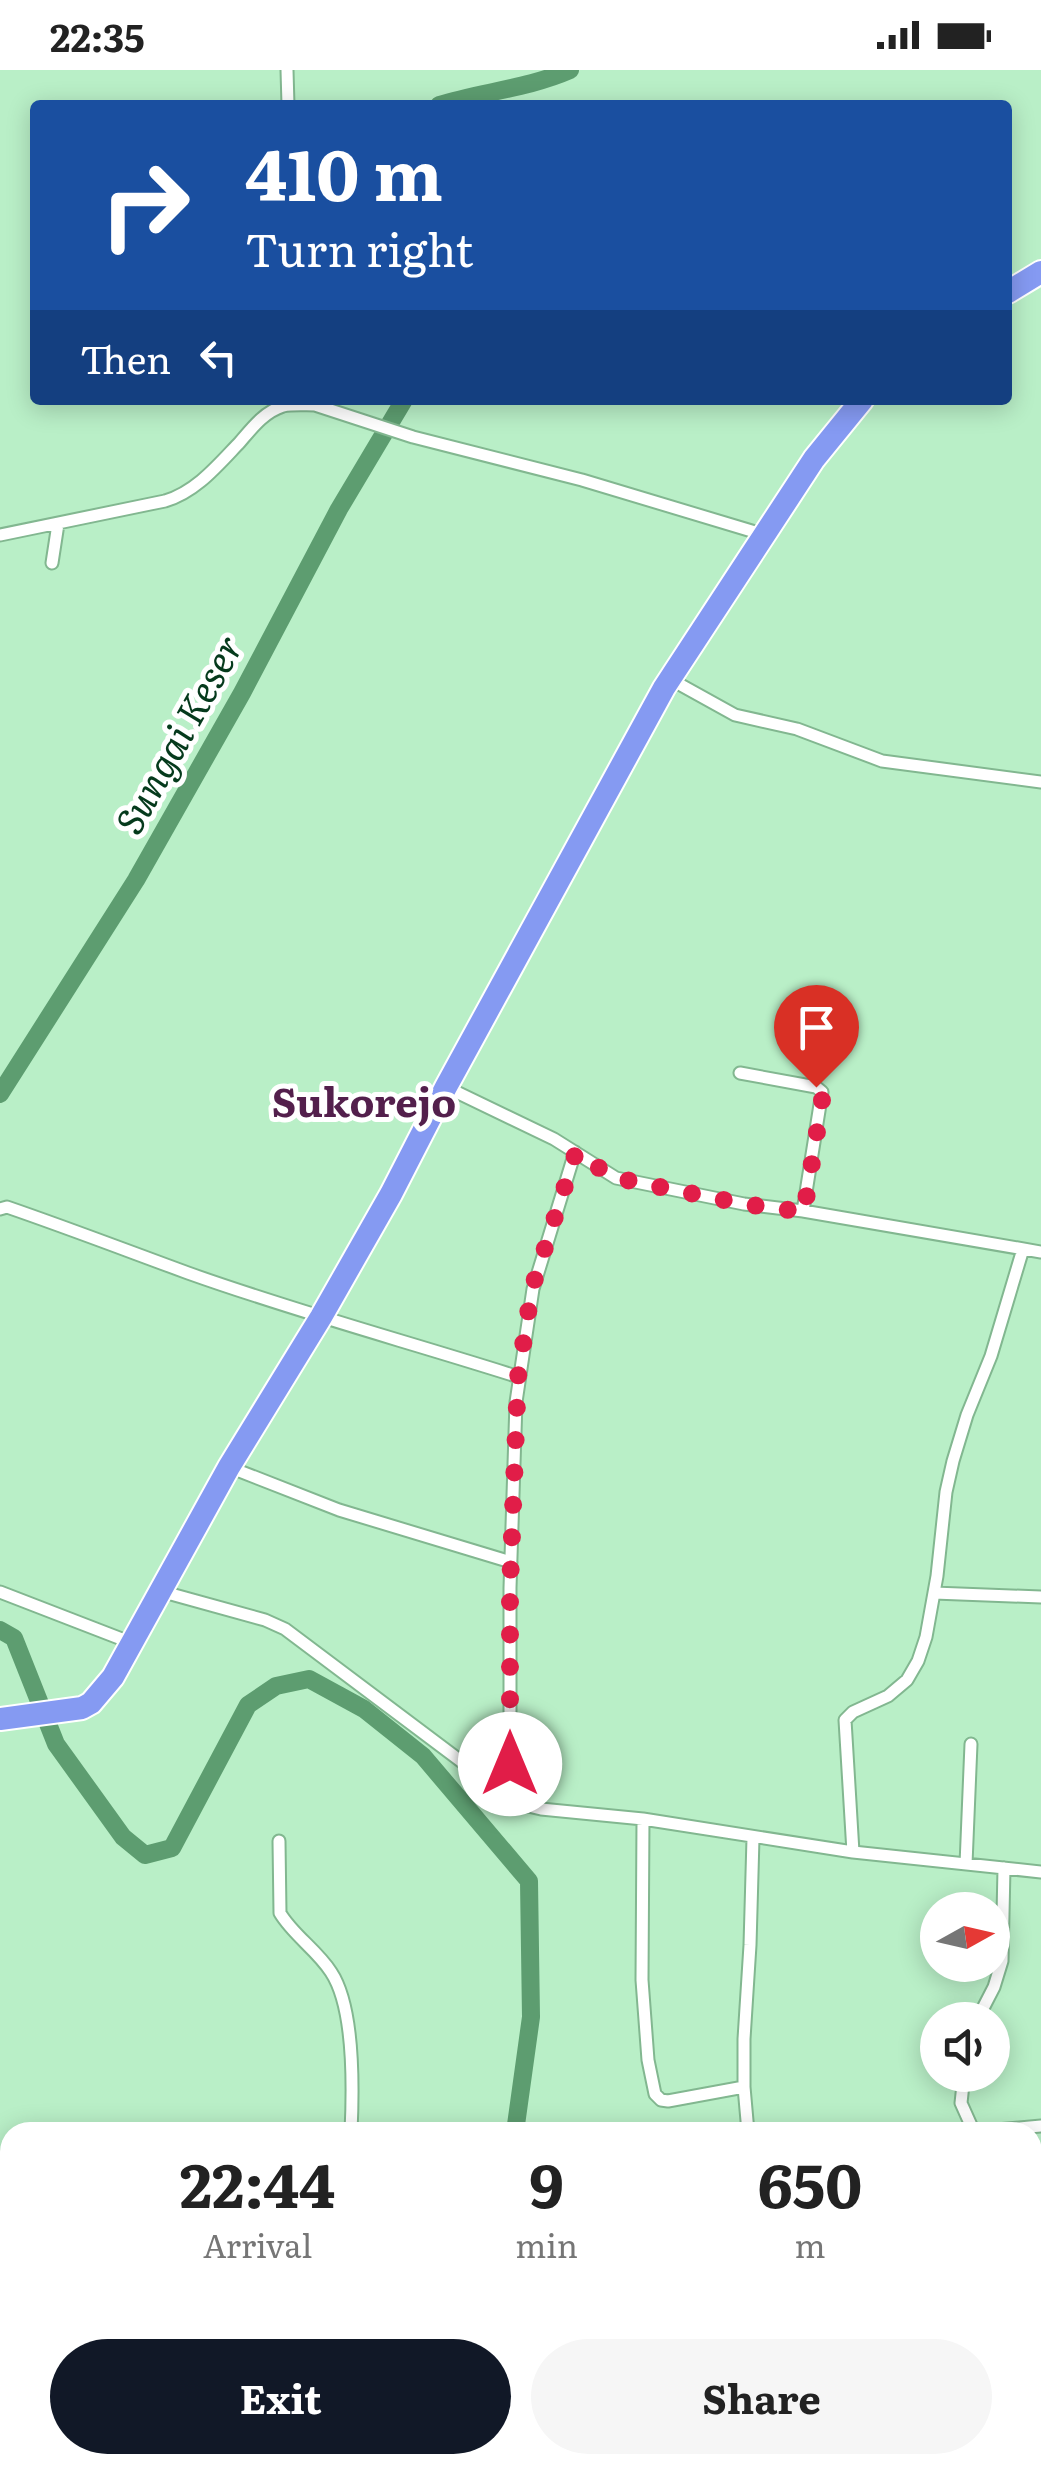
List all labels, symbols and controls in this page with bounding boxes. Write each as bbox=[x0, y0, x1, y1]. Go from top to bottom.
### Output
text: 22:35 bbox=[50, 7, 145, 64]
text: 410 m bbox=[245, 119, 443, 223]
icon: right bbox=[80, 140, 210, 270]
text: Turn right bbox=[245, 214, 473, 281]
text: Then bbox=[80, 329, 171, 386]
icon: left bbox=[191, 330, 246, 385]
water label: Sungai Keser bbox=[99, 623, 255, 843]
pin bbox=[774, 985, 859, 1088]
icon: arrive bbox=[789, 1000, 844, 1055]
district label: Sukorejo bbox=[272, 1070, 456, 1129]
position arrow bbox=[458, 1712, 562, 1816]
north arrow bbox=[920, 1892, 1010, 1982]
map controls bbox=[920, 1892, 1010, 2092]
button: sound bbox=[920, 2002, 1010, 2092]
text: 22:44 bbox=[180, 2137, 335, 2226]
text: 9 bbox=[529, 2137, 564, 2226]
text: 650 bbox=[758, 2137, 862, 2226]
text: Arrival bbox=[203, 2220, 312, 2268]
text: min bbox=[515, 2220, 578, 2268]
text: m bbox=[794, 2220, 826, 2268]
button: Exit bbox=[50, 2339, 511, 2454]
button: Share bbox=[531, 2339, 992, 2454]

